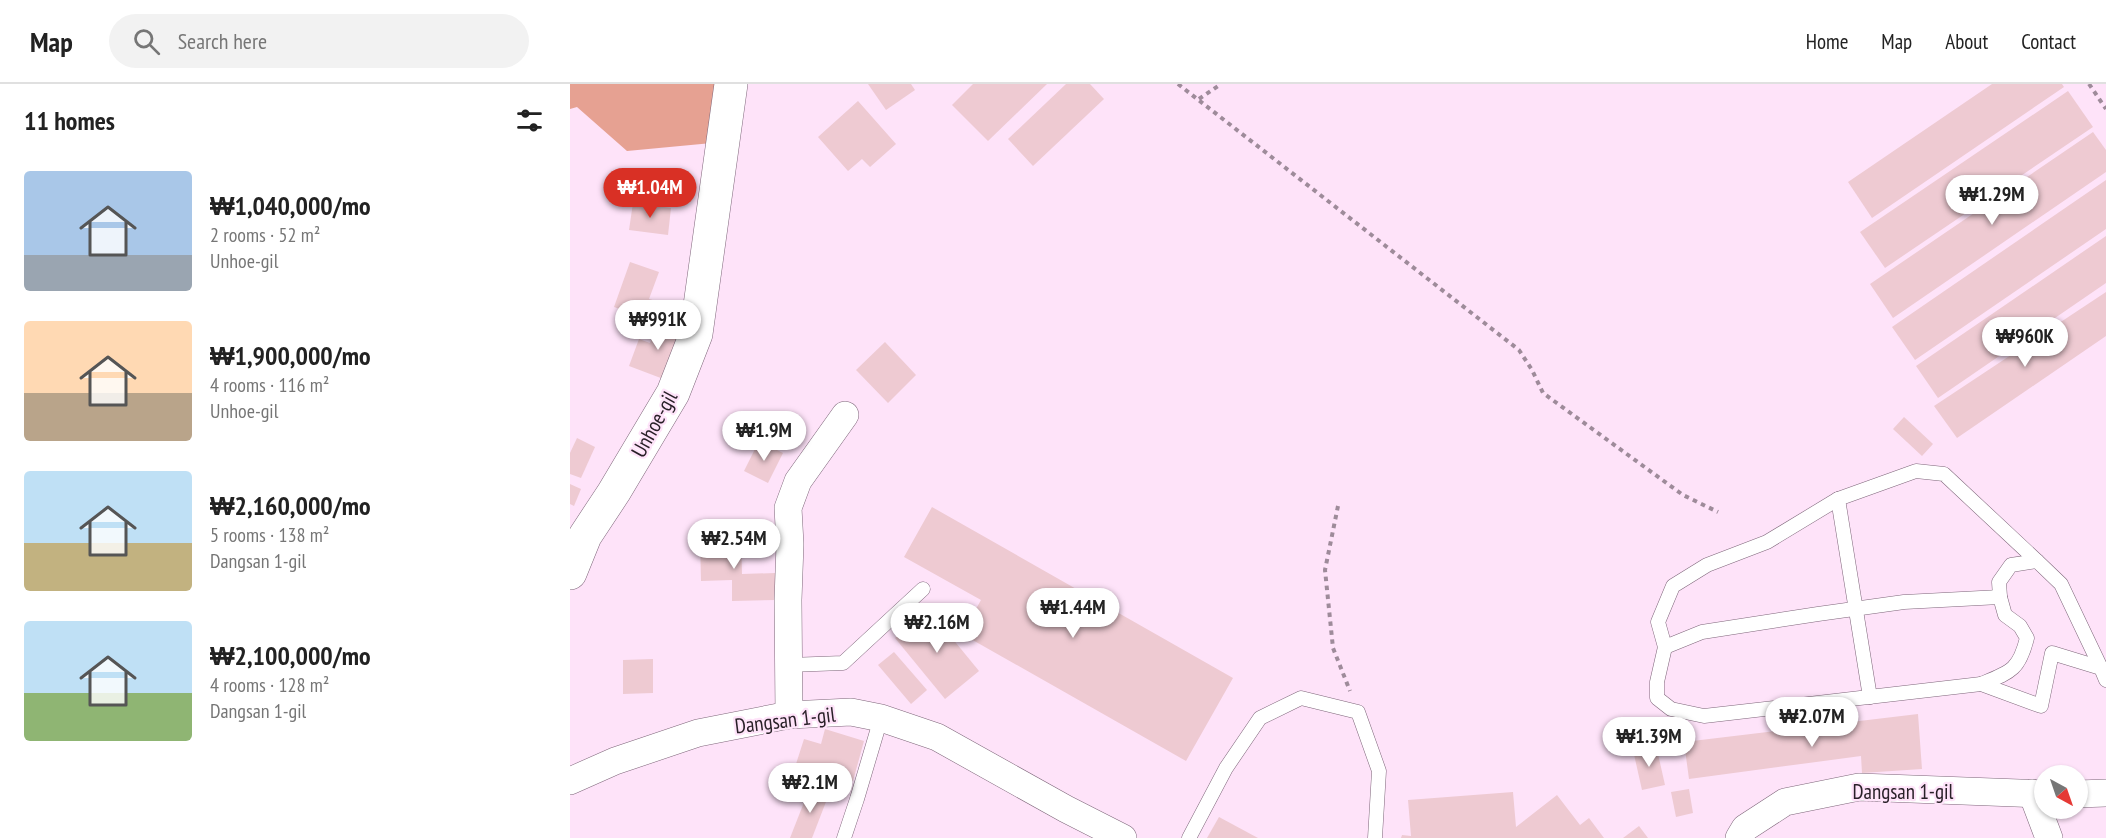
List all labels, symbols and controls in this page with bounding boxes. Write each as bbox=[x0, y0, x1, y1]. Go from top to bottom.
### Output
search box bbox=[109, 14, 529, 68]
text: Map bbox=[30, 23, 73, 60]
icon: search bbox=[130, 25, 163, 58]
text: Search here bbox=[178, 27, 267, 55]
text: Home bbox=[1806, 28, 1848, 55]
text: Map bbox=[1881, 28, 1912, 55]
text: About bbox=[1945, 28, 1988, 55]
text: Contact bbox=[2021, 28, 2076, 55]
text: 11 homes bbox=[24, 104, 115, 137]
icon: filters bbox=[513, 104, 546, 137]
pin: ₩1.04M bbox=[601, 168, 699, 219]
text: ₩1.04M bbox=[617, 174, 683, 200]
pin: ₩1.29M bbox=[1943, 175, 2041, 226]
text: ₩1.29M bbox=[1959, 181, 2025, 207]
text: ₩1,040,000/mo bbox=[210, 189, 371, 222]
icon: home bbox=[72, 195, 144, 267]
text: 2 rooms · 52 m² bbox=[210, 222, 320, 248]
text: Unhoe-gil bbox=[210, 248, 278, 274]
pin: ₩991K bbox=[616, 300, 700, 351]
text: ₩991K bbox=[629, 306, 687, 332]
pin: ₩960K bbox=[1983, 317, 2067, 368]
text: ₩960K bbox=[1996, 323, 2054, 349]
text: ₩1,900,000/mo bbox=[210, 339, 371, 372]
icon: home bbox=[72, 345, 144, 417]
text: 4 rooms · 116 m² bbox=[210, 372, 329, 398]
street label: Unhoe-gil bbox=[625, 386, 683, 462]
text: Unhoe-gil bbox=[210, 398, 278, 424]
pin: ₩1.9M bbox=[722, 411, 806, 462]
text: ₩1.9M bbox=[736, 417, 792, 443]
text: ₩2,160,000/mo bbox=[210, 489, 371, 522]
icon: home bbox=[72, 495, 144, 567]
pin: ₩2.54M bbox=[685, 519, 783, 570]
text: 5 rooms · 138 m² bbox=[210, 522, 329, 548]
text: ₩2.54M bbox=[701, 525, 767, 551]
text: Dangsan 1-gil bbox=[210, 548, 306, 574]
pin: ₩1.44M bbox=[1024, 588, 1122, 639]
text: ₩1.44M bbox=[1040, 594, 1106, 620]
pin: ₩2.16M bbox=[888, 603, 986, 654]
text: ₩2.16M bbox=[904, 609, 970, 635]
text: ₩2,100,000/mo bbox=[210, 639, 371, 672]
icon: home bbox=[72, 645, 144, 717]
text: 4 rooms · 128 m² bbox=[210, 672, 329, 698]
pin: ₩2.07M bbox=[1763, 697, 1861, 748]
text: Dangsan 1-gil bbox=[210, 698, 306, 724]
street label: Dangsan 1-gil bbox=[733, 700, 837, 740]
text: ₩2.07M bbox=[1779, 703, 1845, 729]
pin: ₩1.39M bbox=[1600, 717, 1698, 768]
text: ₩1.39M bbox=[1616, 723, 1682, 749]
pin: ₩2.1M bbox=[768, 763, 852, 814]
north arrow bbox=[2034, 765, 2088, 819]
map controls bbox=[2034, 765, 2088, 819]
text: ₩2.1M bbox=[782, 769, 838, 795]
street label: Dangsan 1-gil bbox=[1853, 778, 1954, 805]

